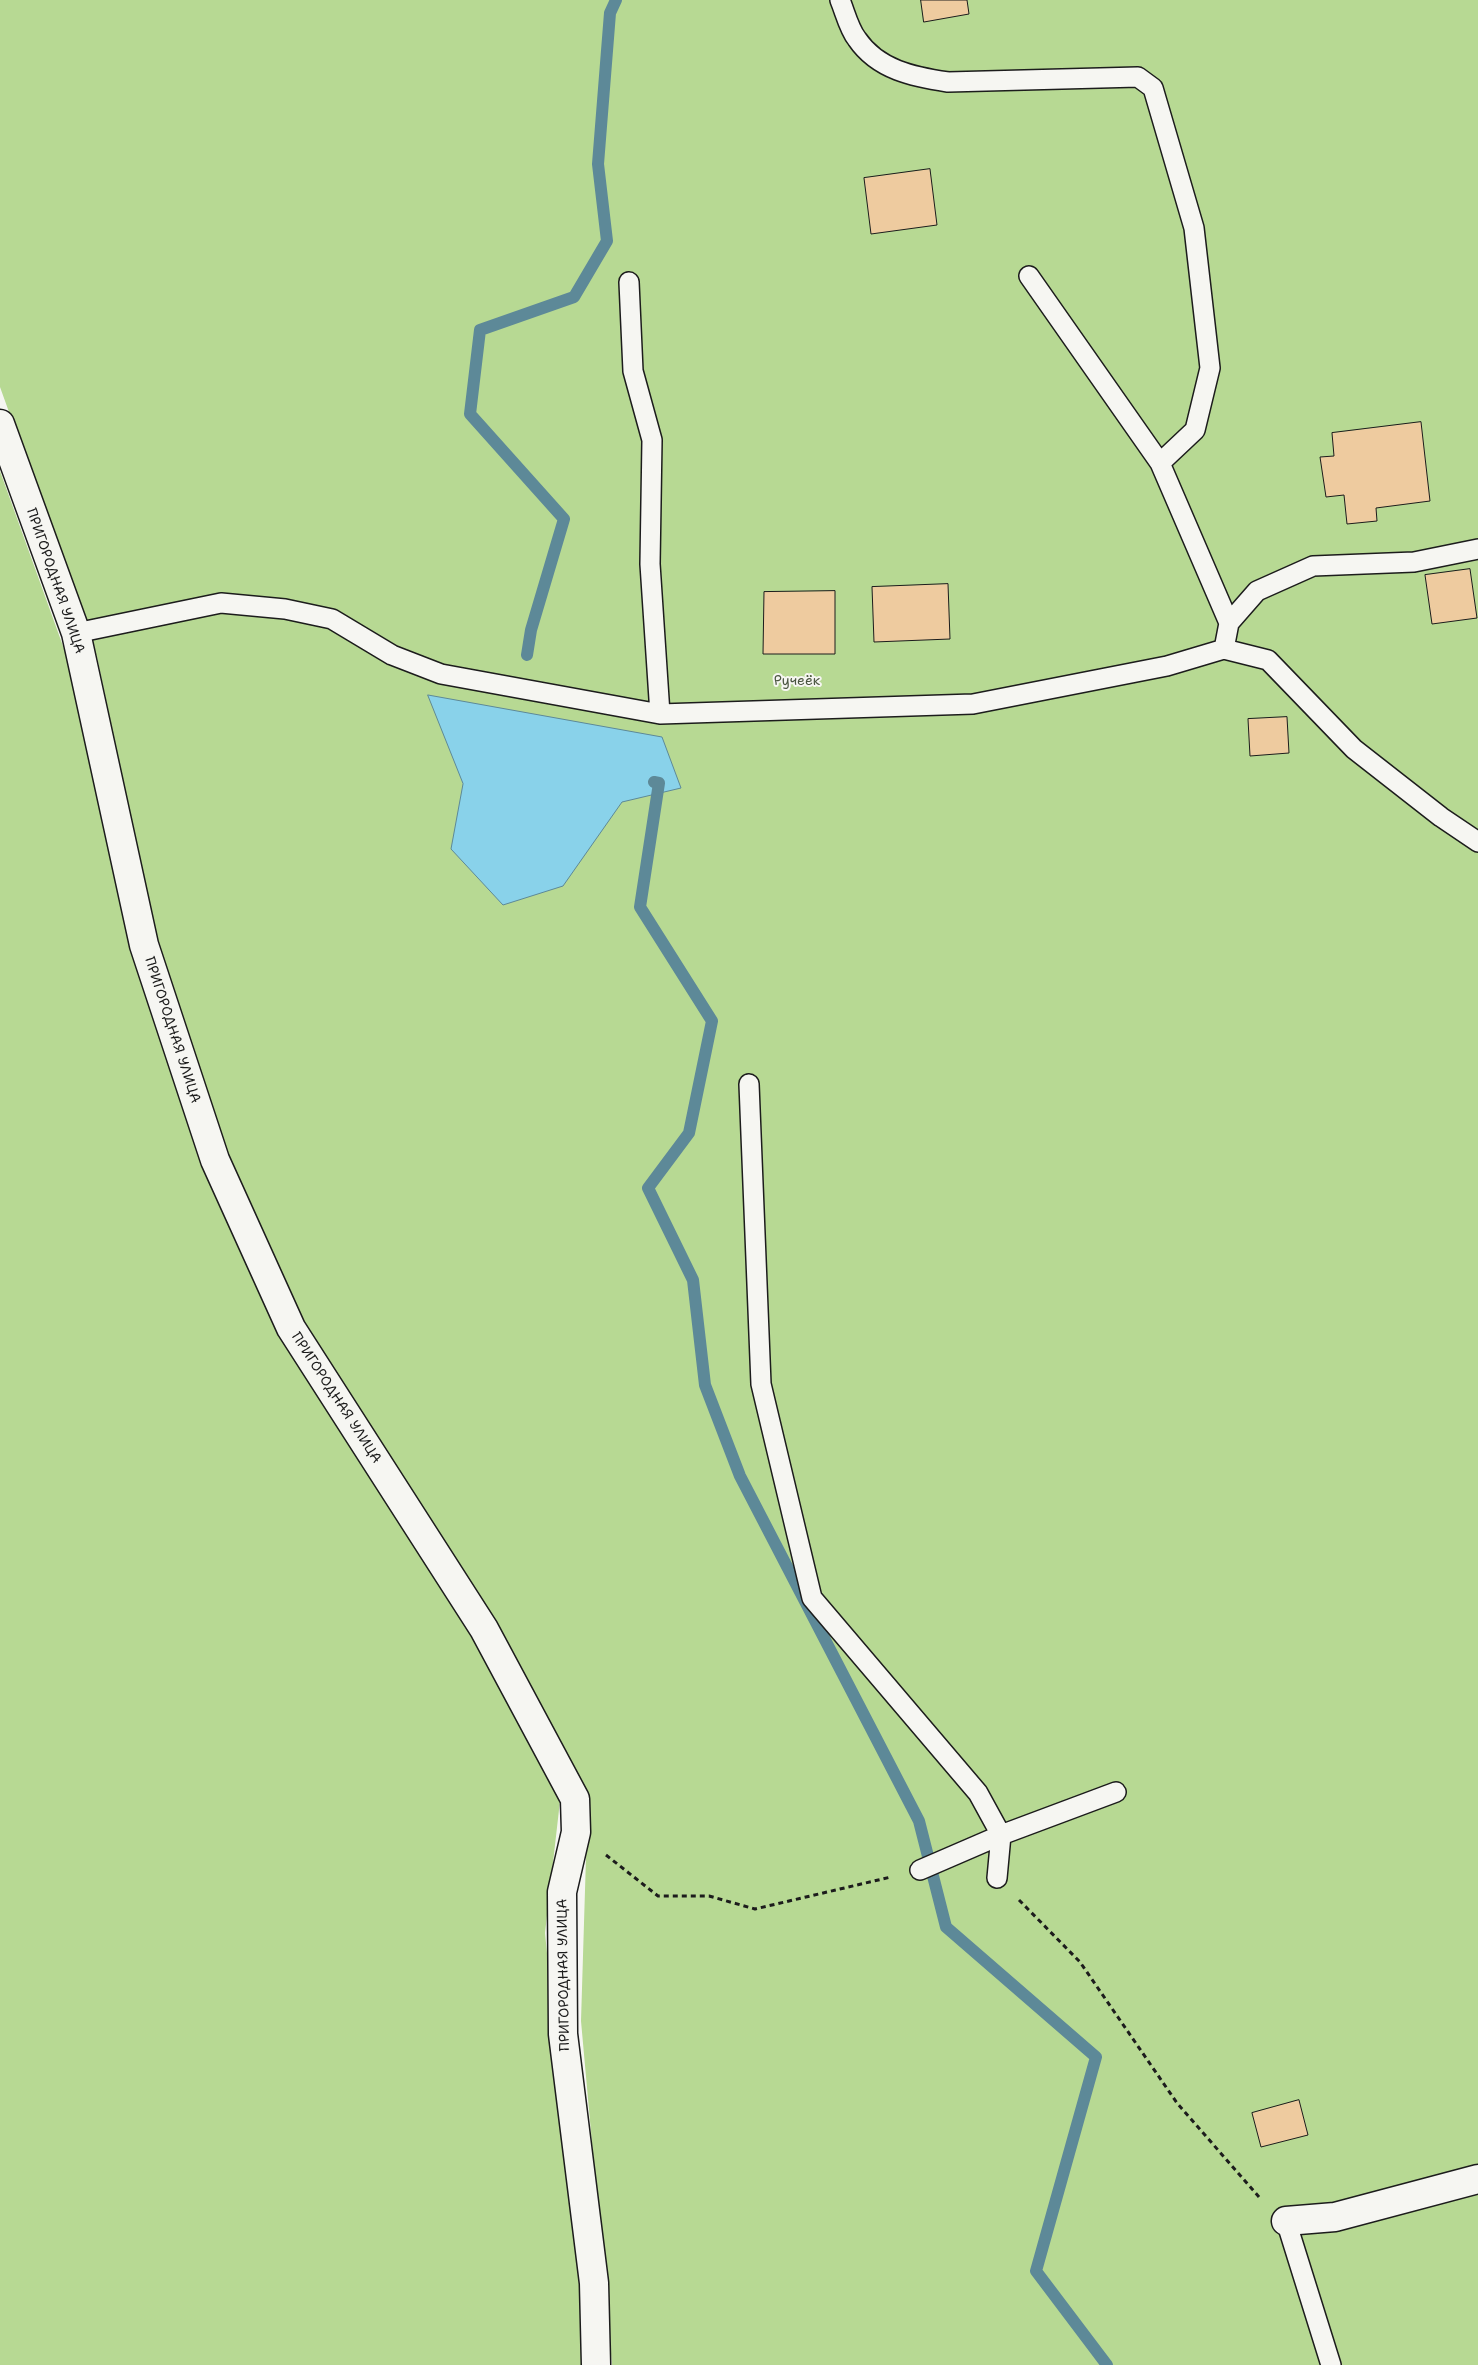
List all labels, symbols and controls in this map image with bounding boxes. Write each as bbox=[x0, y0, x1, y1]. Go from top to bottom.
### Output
street label: ПРИГОРОДНАЯ УЛИЦА bbox=[22, 506, 88, 656]
park label: Ручеёк bbox=[774, 673, 820, 689]
street label: ПРИГОРОДНАЯ УЛИЦА bbox=[140, 955, 204, 1105]
street label: ПРИГОРОДНАЯ УЛИЦА bbox=[287, 1329, 385, 1467]
street label: ПРИГОРОДНАЯ УЛИЦА bbox=[554, 1898, 574, 2052]

